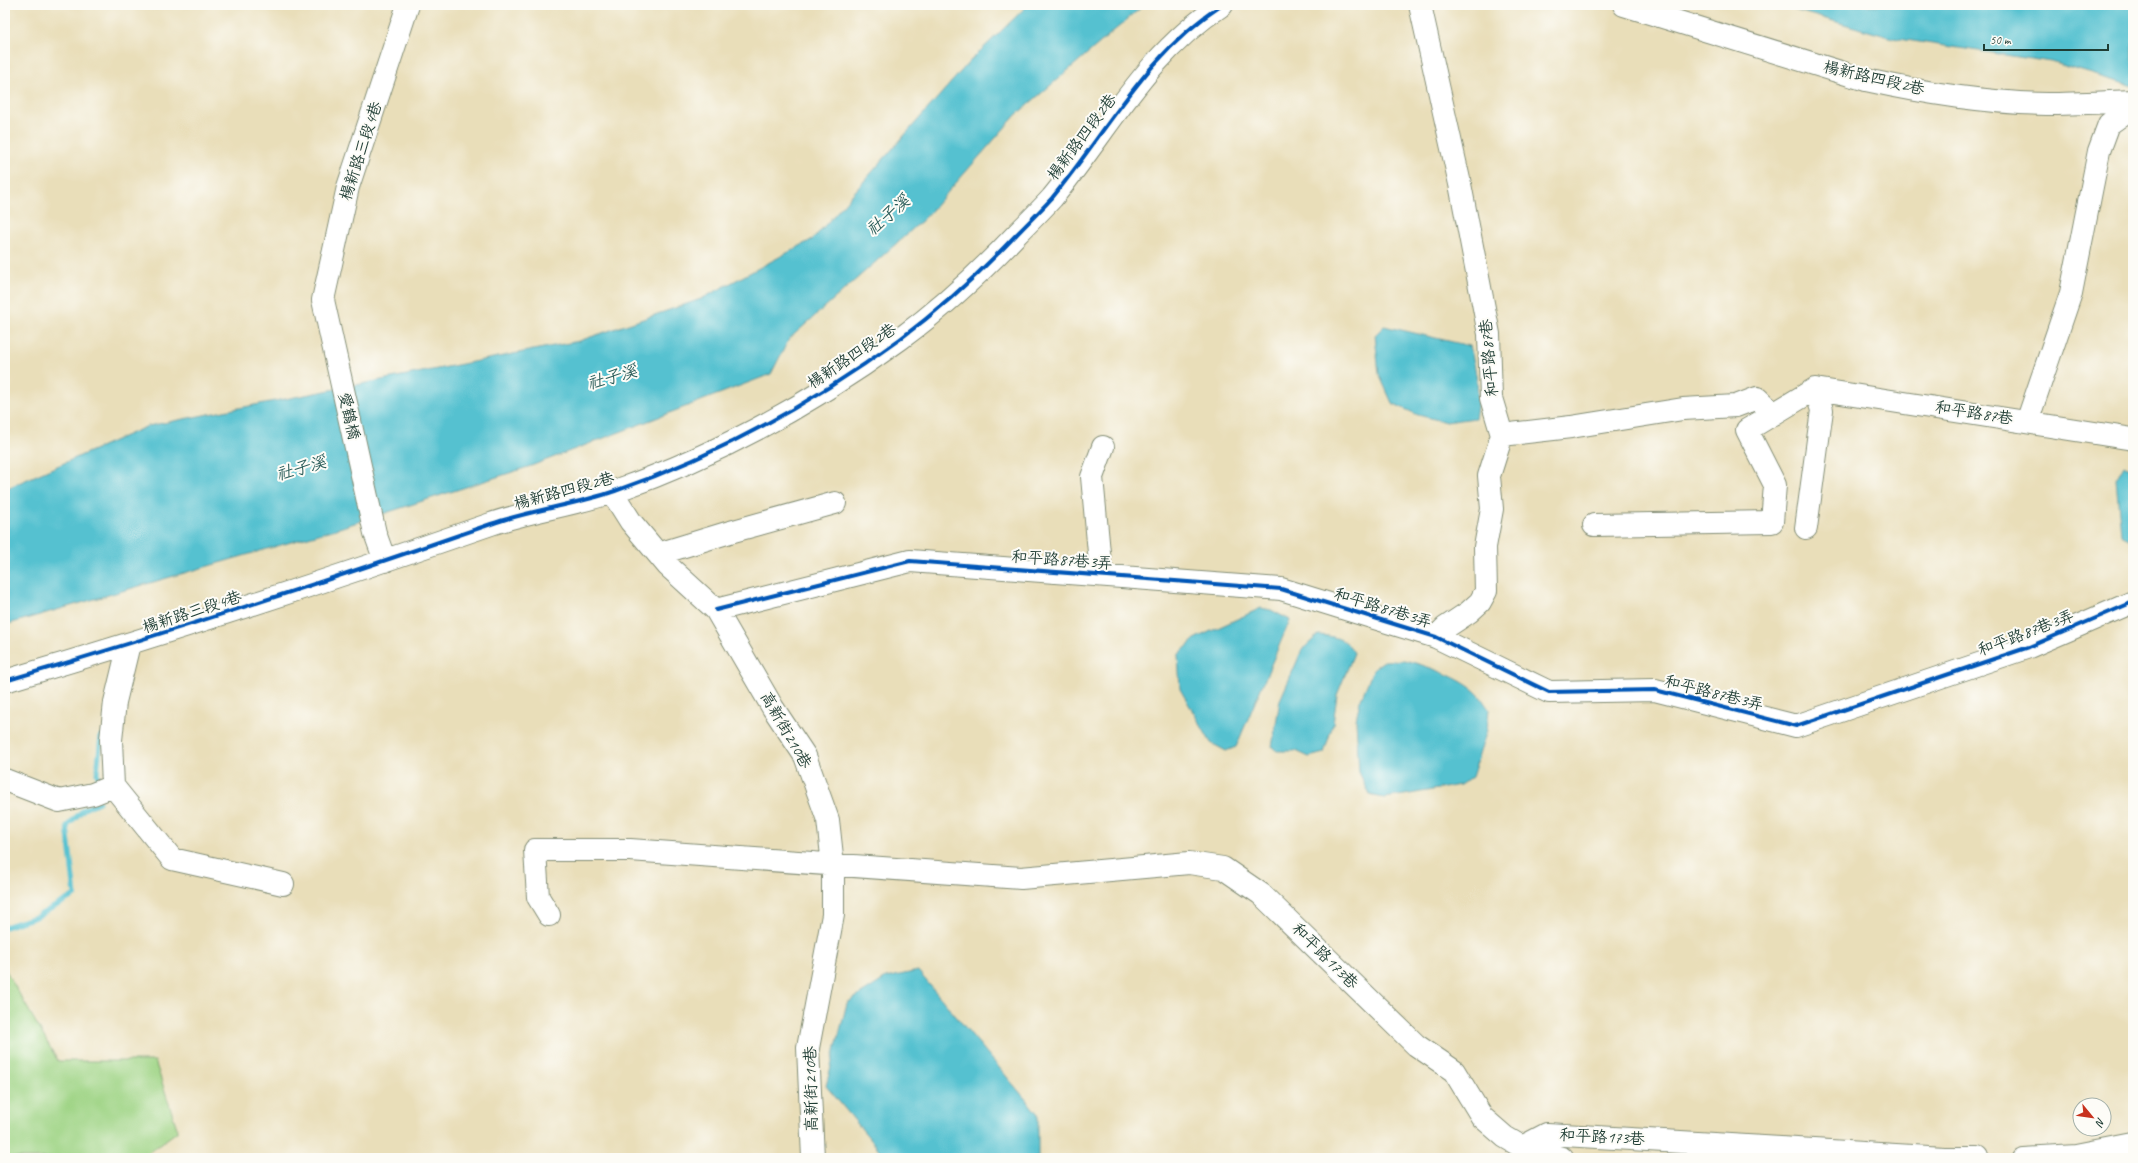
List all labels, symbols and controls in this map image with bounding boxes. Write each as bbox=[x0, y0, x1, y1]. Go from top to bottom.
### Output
scale bar bbox=[1984, 26, 2108, 52]
text: 50 m bbox=[1990, 32, 2012, 48]
street label: 楊新路四段2巷 bbox=[1821, 57, 1927, 99]
street label: 楊新路四段2巷 bbox=[1043, 90, 1121, 184]
street label: 楊新路三段4巷 bbox=[336, 99, 386, 203]
water label: 社子溪 bbox=[862, 190, 915, 240]
street label: 和平路87巷 bbox=[1476, 318, 1502, 398]
street label: 楊新路四段2巷 bbox=[804, 319, 900, 393]
water label: 社子溪 bbox=[585, 360, 640, 394]
street label: 愛鶴橋 bbox=[334, 390, 364, 442]
street label: 和平路87巷 bbox=[1934, 397, 2014, 429]
water label: 社子溪 bbox=[274, 451, 329, 485]
street label: 楊新路四段2巷 bbox=[512, 468, 616, 514]
street label: 和平路87巷3弄 bbox=[1011, 546, 1113, 574]
street label: 和平路87巷3弄 bbox=[1331, 584, 1435, 632]
street label: 楊新路三段4巷 bbox=[140, 587, 244, 637]
street label: 和平路87巷3弄 bbox=[1975, 605, 2077, 661]
street label: 和平路87巷3弄 bbox=[1662, 671, 1766, 715]
street label: 高新街210巷 bbox=[756, 688, 816, 772]
street label: 和平路173巷 bbox=[1288, 919, 1362, 993]
street label: 高新街210巷 bbox=[800, 1046, 822, 1132]
north arrow bbox=[2072, 1097, 2112, 1137]
text: N bbox=[2092, 1115, 2109, 1130]
street label: 和平路173巷 bbox=[1559, 1125, 1645, 1149]

